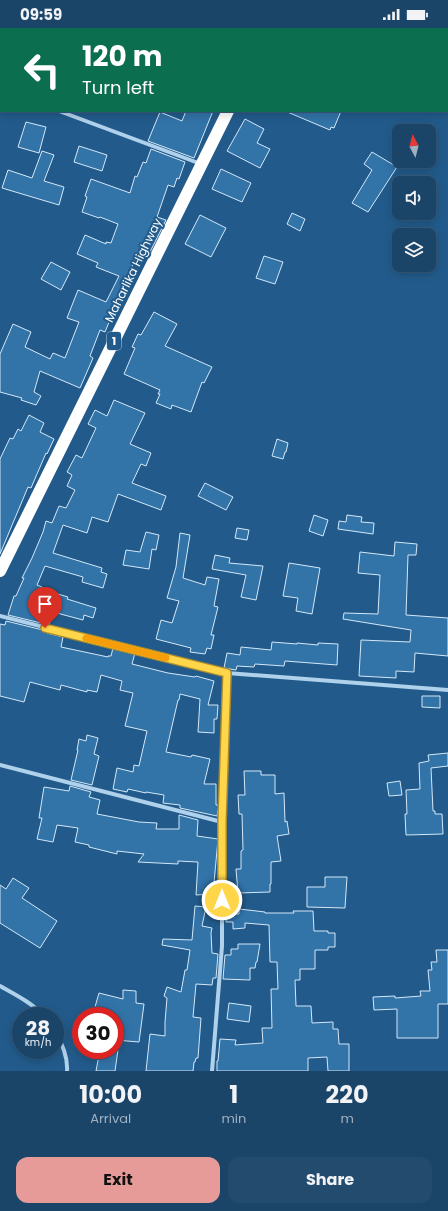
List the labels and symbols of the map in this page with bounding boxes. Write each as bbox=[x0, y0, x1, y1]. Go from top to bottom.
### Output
north arrow bbox=[392, 124, 436, 168]
street label: Maharlika Highway bbox=[100, 215, 166, 325]
road number: 1 bbox=[107, 332, 121, 350]
pin bbox=[28, 587, 62, 628]
position arrow bbox=[201, 879, 243, 921]
speed limit sign: 30 bbox=[72, 1007, 124, 1059]

